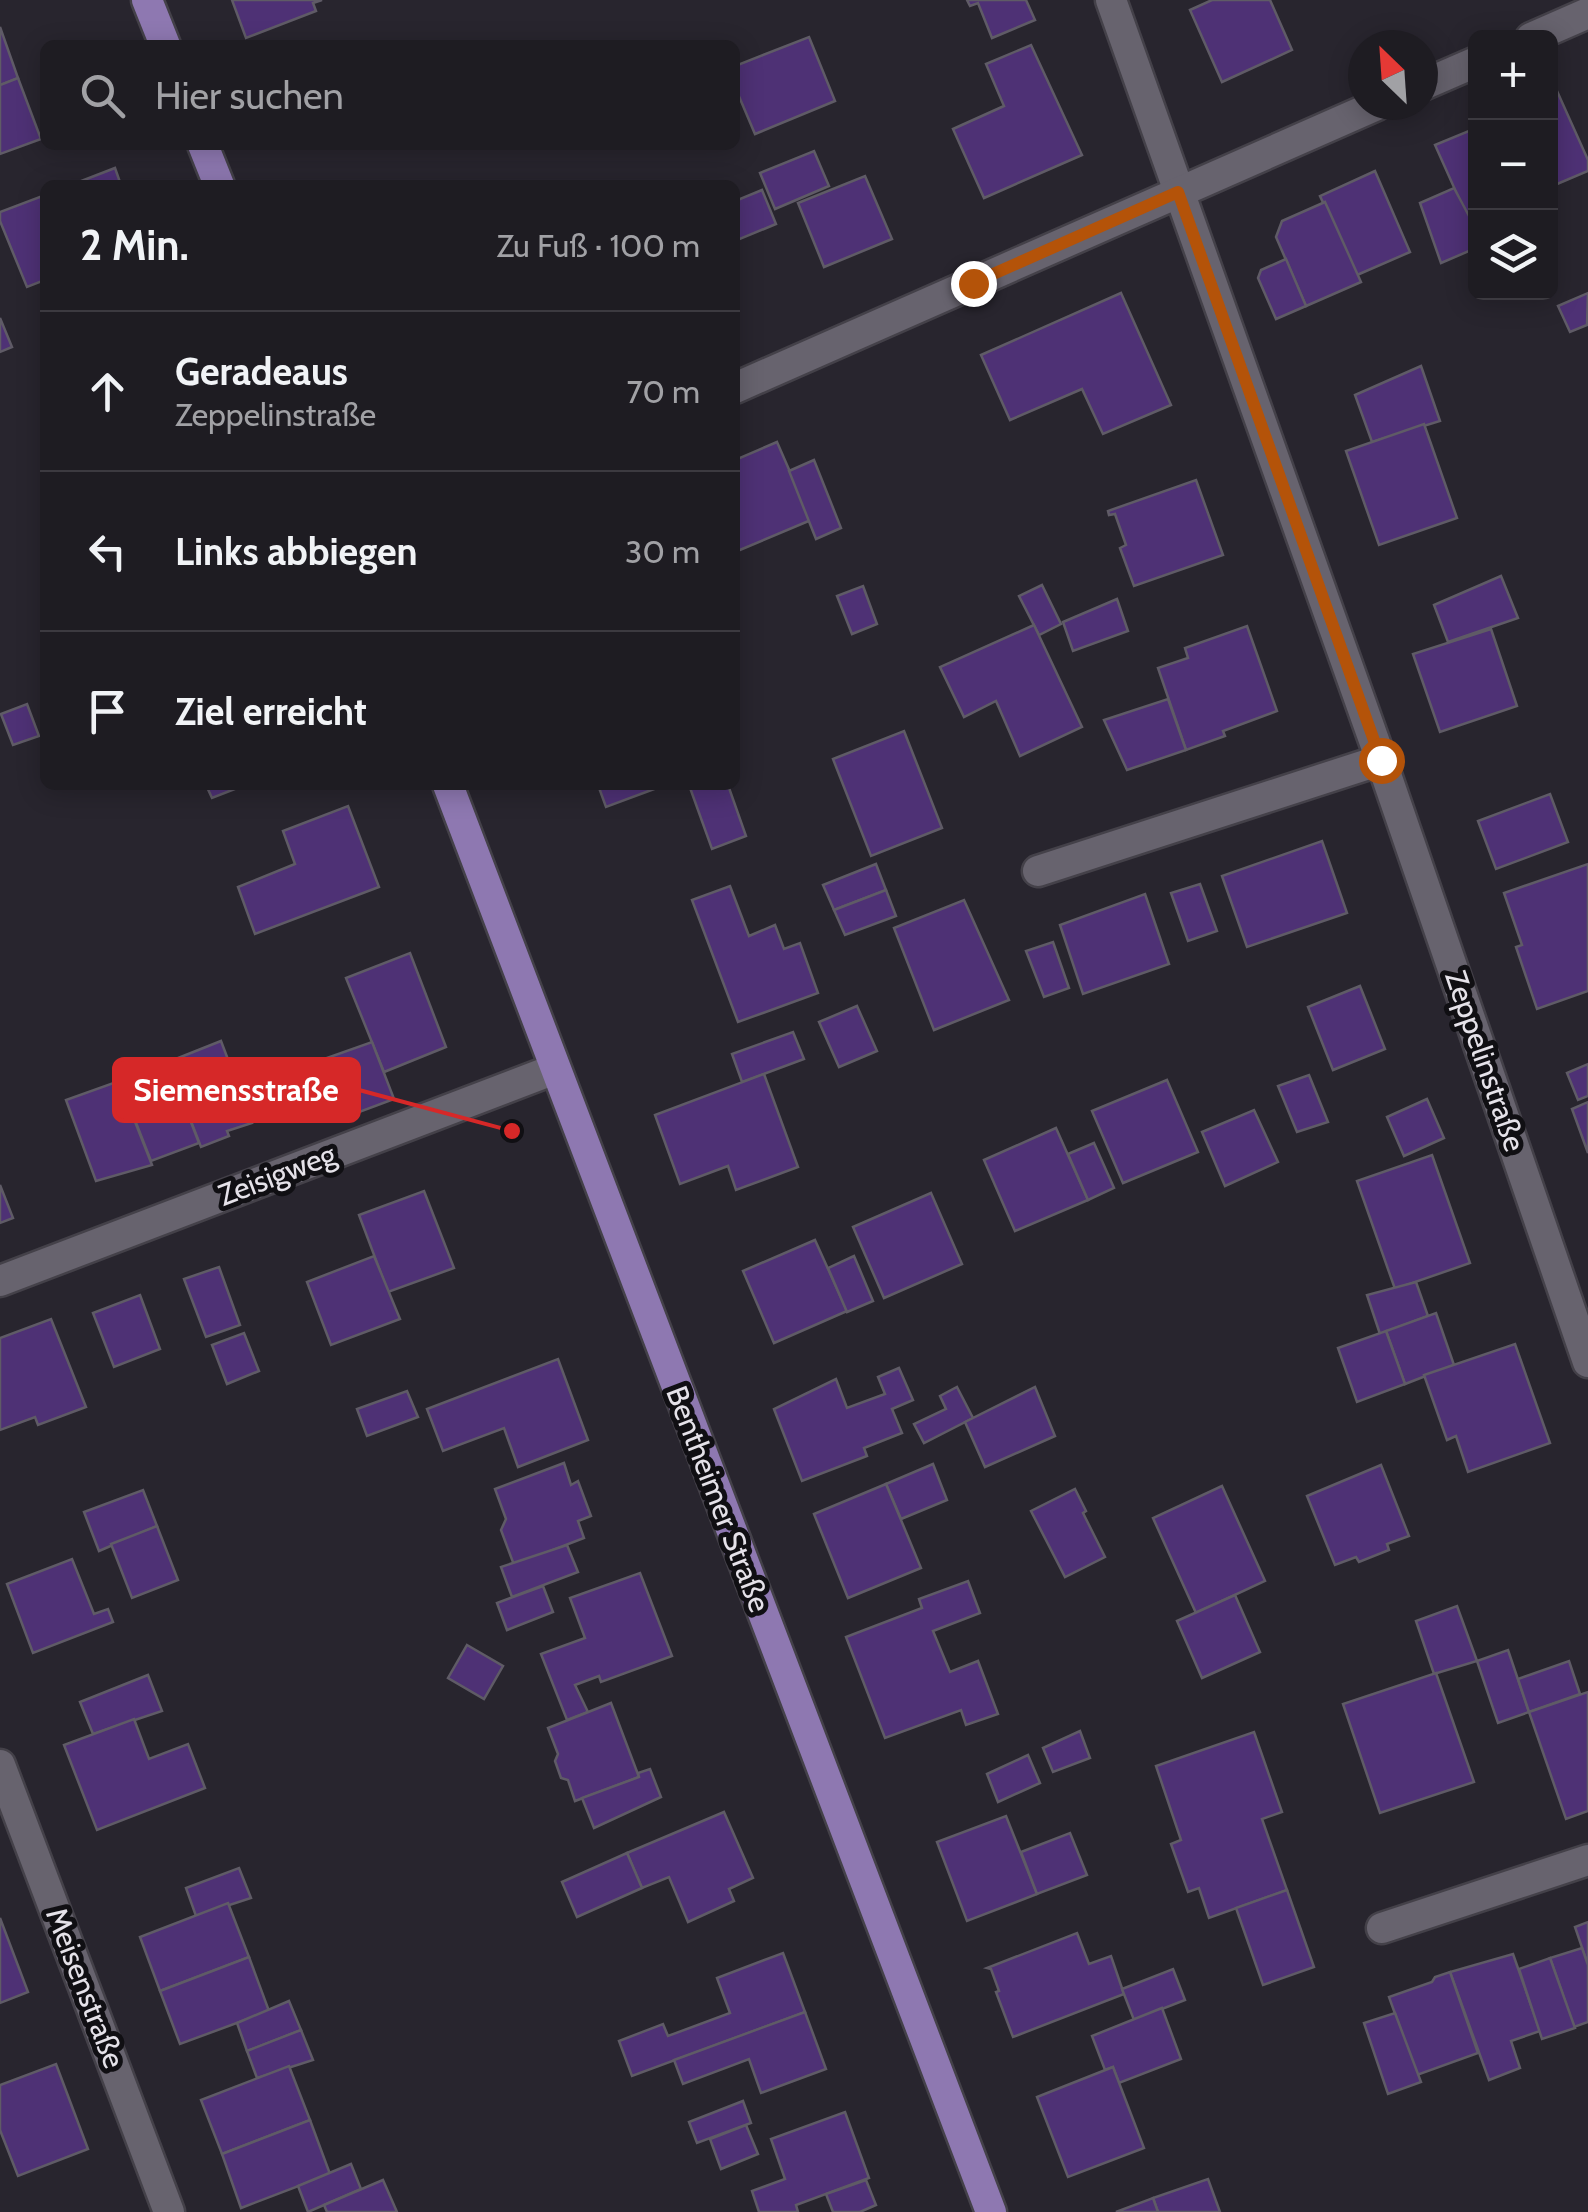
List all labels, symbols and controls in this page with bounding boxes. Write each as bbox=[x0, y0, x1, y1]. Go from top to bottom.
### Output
north arrow bbox=[1348, 30, 1438, 120]
map controls bbox=[1468, 30, 1558, 300]
button: + bbox=[1468, 30, 1558, 120]
search box bbox=[40, 40, 740, 150]
icon: search bbox=[75, 68, 130, 123]
text: Hier suchen bbox=[155, 72, 344, 119]
button: − bbox=[1468, 120, 1558, 210]
button: layers bbox=[1468, 210, 1558, 300]
text: 2 Min. bbox=[80, 219, 189, 271]
text: Zu Fuß · 100 m bbox=[496, 226, 700, 265]
route end bbox=[951, 261, 997, 307]
text: Geradeaus bbox=[175, 348, 348, 395]
icon: ahead bbox=[80, 364, 135, 419]
text: 70 m bbox=[627, 372, 700, 411]
text: Zeppelinstraße bbox=[175, 395, 376, 434]
icon: left bbox=[80, 524, 135, 579]
text: Links abbiegen bbox=[175, 528, 418, 575]
text: 30 m bbox=[625, 532, 700, 571]
icon: arrive bbox=[80, 684, 135, 739]
text: Ziel erreicht bbox=[175, 688, 367, 735]
route start bbox=[1359, 738, 1405, 784]
street label: Zeppelinstraße bbox=[1437, 966, 1534, 1156]
callout: Siemensstraße bbox=[114, 1059, 359, 1121]
text: Siemensstraße bbox=[133, 1070, 339, 1109]
street label: Zeisigweg bbox=[213, 1135, 342, 1214]
street label: Bentheimer Straße bbox=[658, 1381, 779, 1617]
street label: Meisenstraße bbox=[38, 1902, 133, 2073]

